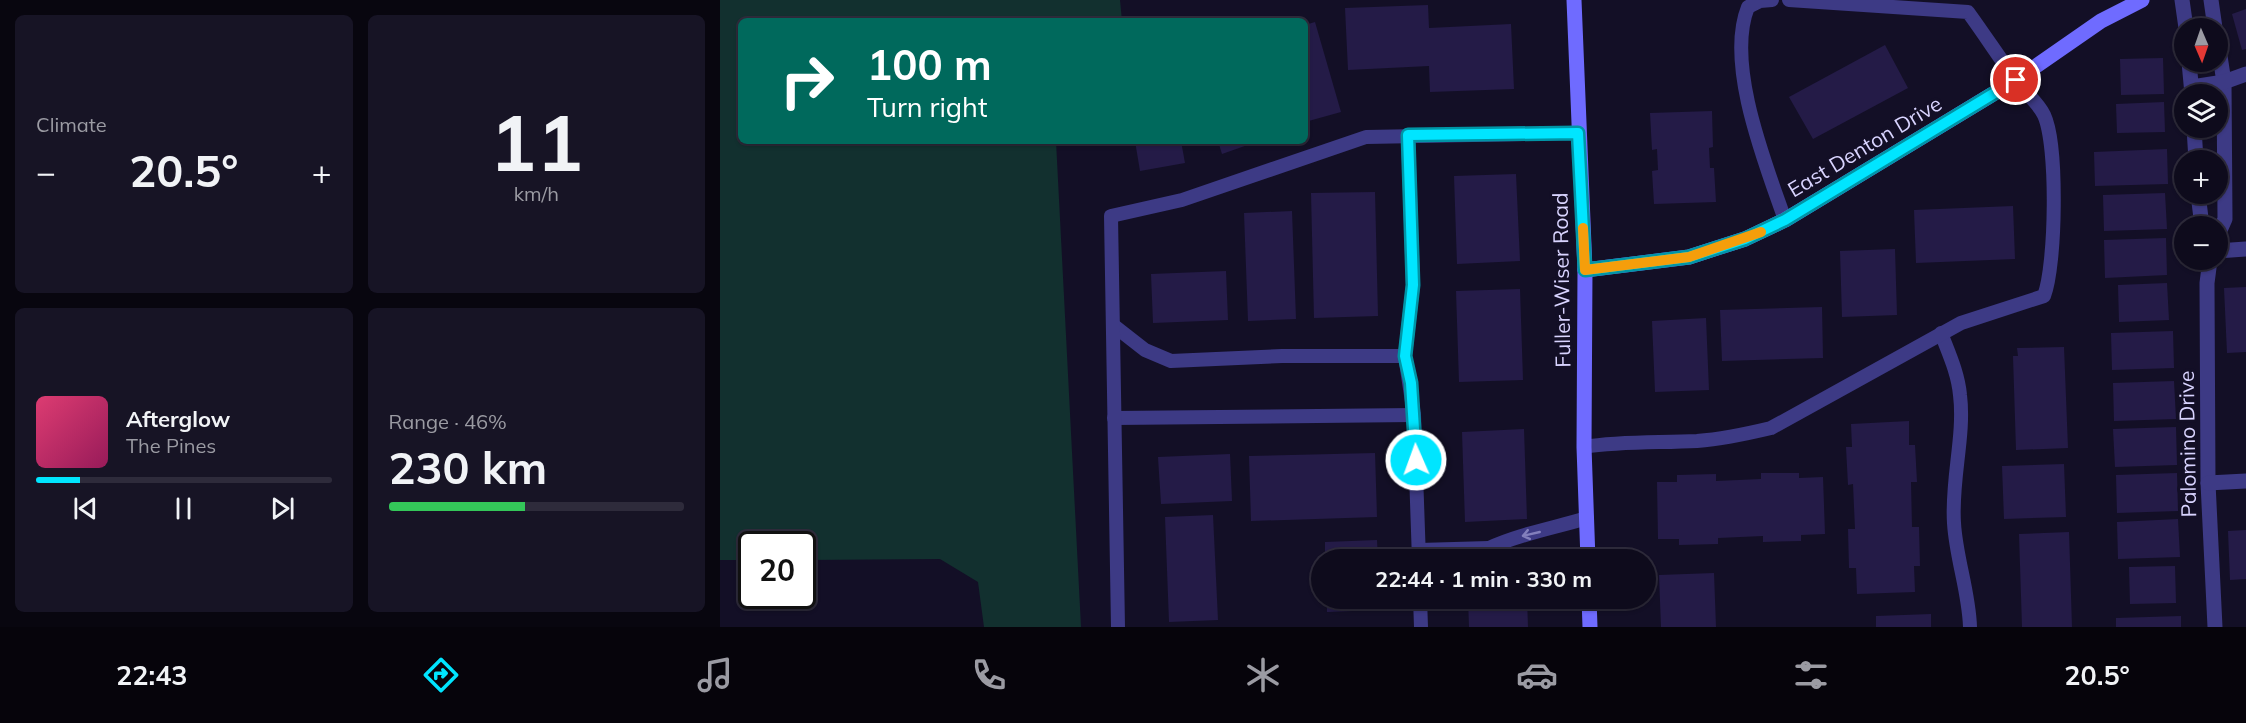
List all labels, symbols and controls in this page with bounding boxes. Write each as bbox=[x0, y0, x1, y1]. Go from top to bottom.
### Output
north arrow bbox=[2174, 18, 2228, 72]
map controls bbox=[2174, 18, 2228, 270]
text: 100 m bbox=[867, 38, 992, 91]
icon: right bbox=[768, 42, 846, 120]
pin bbox=[1990, 54, 2041, 105]
icon: arrive bbox=[1999, 63, 2032, 96]
button: layers bbox=[2174, 84, 2228, 138]
text: Turn right bbox=[867, 90, 987, 124]
street label: East Denton Drive bbox=[1783, 90, 1946, 202]
text: 11 bbox=[489, 93, 583, 191]
text: Climate bbox=[36, 112, 107, 137]
text: 20.5° bbox=[129, 142, 238, 198]
button: + bbox=[2174, 150, 2228, 204]
text: − bbox=[36, 151, 56, 192]
text: + bbox=[312, 151, 332, 192]
text: km/h bbox=[514, 181, 559, 206]
street label: Fuller-Wiser Road bbox=[1546, 192, 1576, 368]
button: − bbox=[2174, 216, 2228, 270]
street label: Palomino Drive bbox=[2173, 370, 2201, 518]
text: Afterglow bbox=[126, 405, 230, 433]
text: Range · 46% bbox=[389, 409, 507, 434]
position arrow bbox=[1384, 428, 1448, 492]
text: The Pines bbox=[126, 433, 216, 458]
text: 230 km bbox=[389, 439, 547, 495]
icon: previous bbox=[69, 492, 102, 525]
icon: pause bbox=[167, 492, 200, 525]
icon: next bbox=[266, 492, 299, 525]
one-way arrow bbox=[1521, 529, 1540, 541]
speed limit sign: 20 bbox=[738, 531, 816, 609]
text: 22:44 · 1 min · 330 m bbox=[1375, 565, 1592, 593]
icon: directions bbox=[420, 654, 462, 696]
icon: music bbox=[694, 654, 736, 696]
icon: phone bbox=[968, 654, 1010, 696]
icon: climate bbox=[1242, 654, 1284, 696]
icon: car bbox=[1516, 654, 1558, 696]
icon: filters bbox=[1790, 654, 1832, 696]
text: 22:43 bbox=[116, 658, 188, 692]
text: 20.5° bbox=[2064, 658, 2130, 692]

